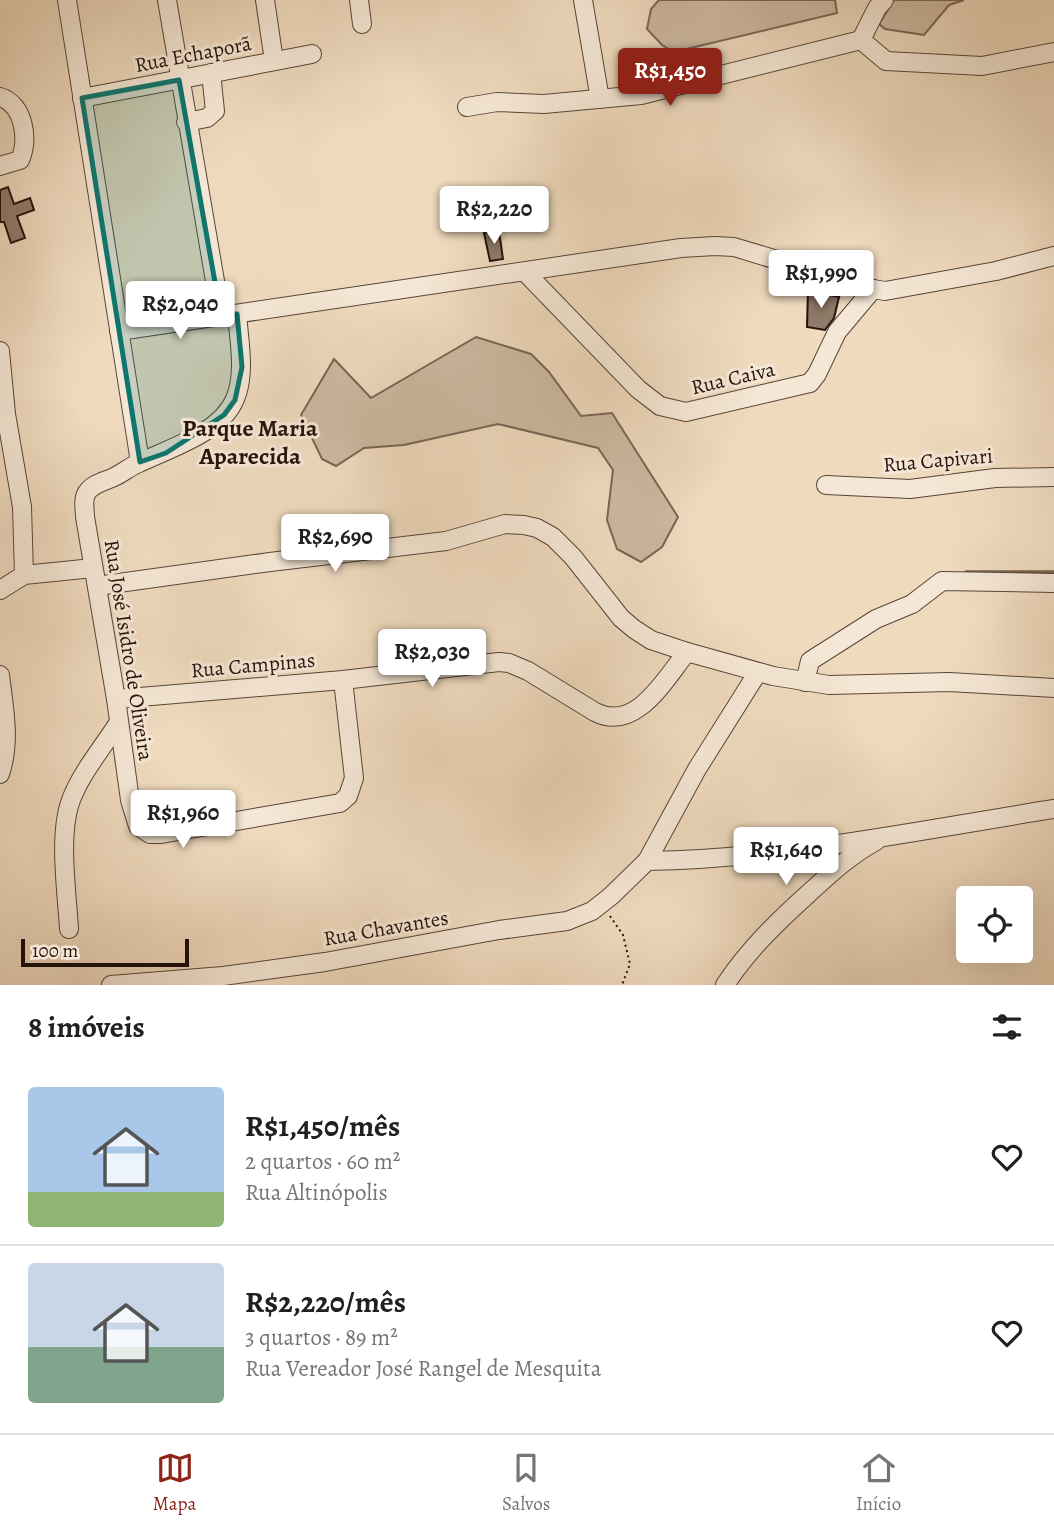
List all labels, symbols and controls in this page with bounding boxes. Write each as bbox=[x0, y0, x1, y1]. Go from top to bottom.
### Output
street label: Rua Echaporã bbox=[132, 29, 254, 79]
pin: R$1,450 bbox=[605, 48, 735, 108]
text: R$1,450 bbox=[634, 55, 706, 86]
pin: R$2,220 bbox=[429, 187, 559, 246]
text: R$2,220 bbox=[456, 193, 532, 224]
pin: R$1,990 bbox=[756, 250, 886, 310]
text: R$1,990 bbox=[785, 257, 857, 288]
pin: R$2,040 bbox=[115, 282, 245, 341]
text: R$2,040 bbox=[142, 288, 218, 319]
street label: Rua Caiva bbox=[688, 355, 778, 401]
district label: Parque Maria Aparecida bbox=[182, 412, 318, 472]
street label: Rua Capivari bbox=[882, 441, 994, 479]
pin: R$2,690 bbox=[270, 514, 400, 574]
text: R$2,690 bbox=[297, 521, 373, 552]
street label: Rua José Isidro de Oliveira bbox=[98, 537, 160, 763]
pin: R$2,030 bbox=[367, 630, 497, 689]
text: R$2,030 bbox=[394, 636, 470, 667]
street label: Rua Campinas bbox=[190, 646, 316, 684]
pin: R$1,960 bbox=[118, 790, 248, 850]
text: R$1,960 bbox=[147, 797, 219, 828]
pin: R$1,640 bbox=[721, 828, 851, 887]
text: R$1,640 bbox=[749, 834, 823, 865]
map controls bbox=[956, 886, 1033, 963]
button: locate bbox=[956, 886, 1033, 963]
street label: Rua Chavantes bbox=[321, 903, 451, 953]
scale bar bbox=[21, 936, 189, 968]
text: 100 m bbox=[32, 938, 78, 964]
text: 8 imóveis bbox=[28, 1007, 145, 1047]
icon: filters bbox=[988, 1008, 1026, 1046]
text: R$1,450/mês bbox=[245, 1106, 400, 1146]
icon: home bbox=[84, 1115, 168, 1199]
icon: heart bbox=[988, 1138, 1026, 1176]
text: 2 quartos · 60 m² bbox=[245, 1146, 400, 1177]
text: Rua Altinópolis bbox=[245, 1177, 388, 1208]
text: R$2,220/mês bbox=[245, 1282, 406, 1322]
icon: home bbox=[84, 1291, 168, 1375]
icon: heart bbox=[988, 1314, 1026, 1352]
text: 3 quartos · 89 m² bbox=[245, 1322, 398, 1353]
text: Rua Vereador José Rangel de Mesquita bbox=[245, 1353, 601, 1384]
tab: Mapa bbox=[153, 1449, 196, 1517]
tab: Salvos bbox=[502, 1449, 550, 1517]
tab: Início bbox=[856, 1449, 901, 1517]

